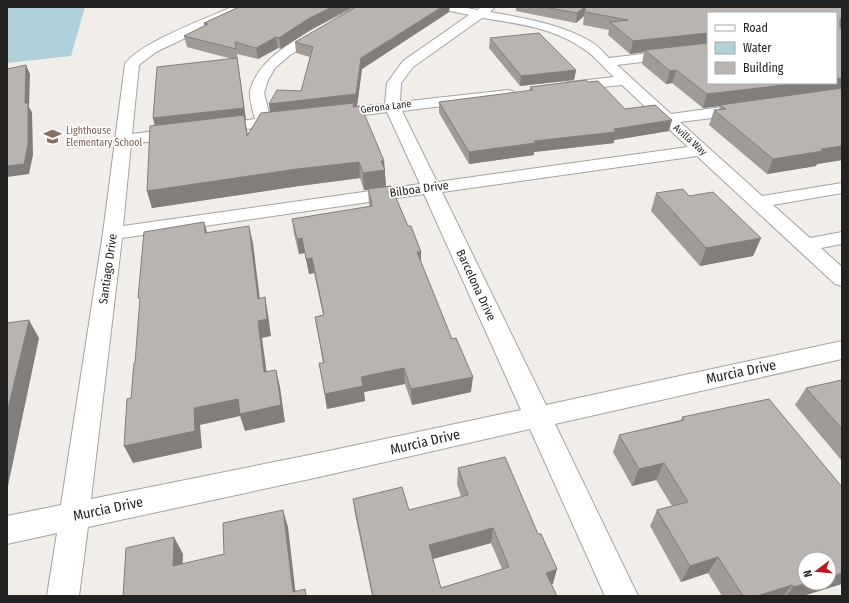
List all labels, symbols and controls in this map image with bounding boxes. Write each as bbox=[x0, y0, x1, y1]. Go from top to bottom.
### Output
legend bbox=[707, 12, 837, 84]
text: Road bbox=[743, 21, 768, 35]
text: Water bbox=[743, 41, 772, 55]
text: Building bbox=[743, 61, 784, 75]
street label: Gerona Lane bbox=[360, 98, 412, 116]
street label: Avilla Way bbox=[671, 122, 710, 159]
place label: Lighthouse Elementary School bbox=[66, 125, 142, 149]
school or university icon: Lighthouse Elementary School bbox=[43, 127, 63, 147]
street label: Bilboa Drive bbox=[389, 178, 449, 200]
street label: Santiago Drive bbox=[96, 233, 120, 305]
street label: Barcelona Drive bbox=[453, 247, 499, 323]
street label: Murcia Drive bbox=[704, 356, 778, 388]
street label: Murcia Drive bbox=[388, 426, 462, 458]
street label: Murcia Drive bbox=[71, 493, 145, 525]
north arrow bbox=[797, 551, 837, 591]
text: N bbox=[801, 569, 815, 579]

